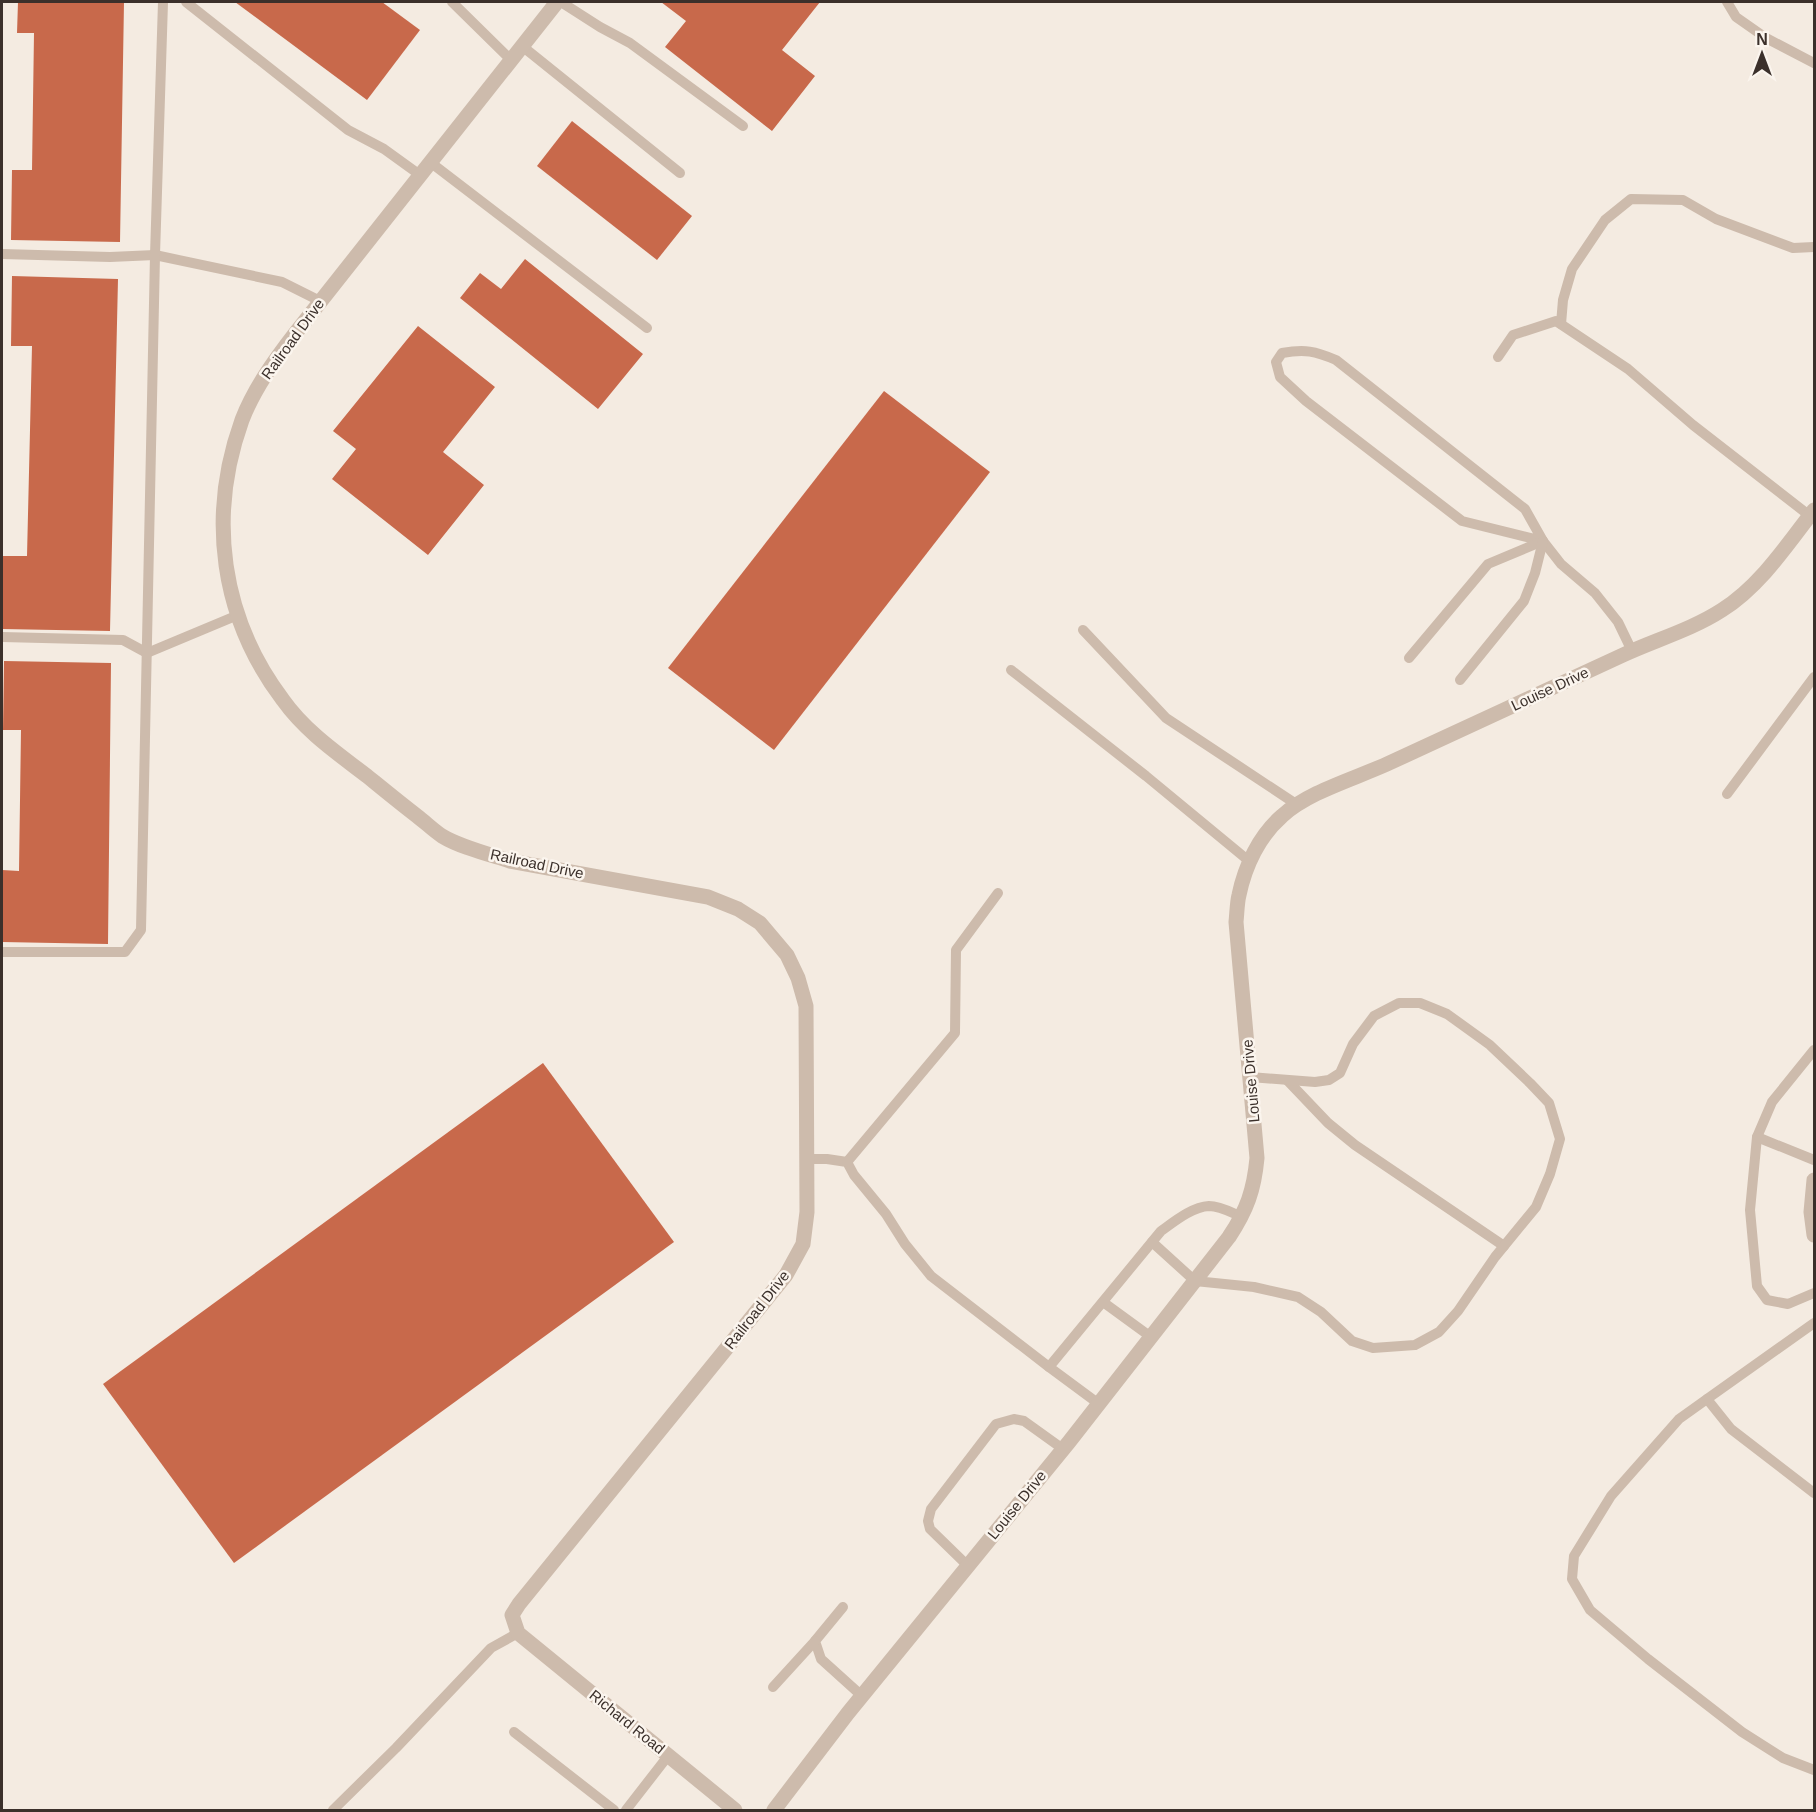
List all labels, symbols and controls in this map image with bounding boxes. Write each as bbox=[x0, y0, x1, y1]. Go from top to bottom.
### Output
north arrow bbox=[1732, 24, 1792, 84]
text: N bbox=[1756, 31, 1768, 48]
street label: Railroad Drive bbox=[258, 295, 327, 382]
street label: Louise Drive bbox=[1508, 663, 1591, 714]
street label: Railroad Drive bbox=[489, 845, 585, 882]
street label: Louise Drive bbox=[1238, 1039, 1263, 1123]
street label: Railroad Drive bbox=[721, 1267, 793, 1352]
street label: Louise Drive bbox=[984, 1467, 1049, 1542]
street label: Richard Road bbox=[586, 1686, 668, 1757]

